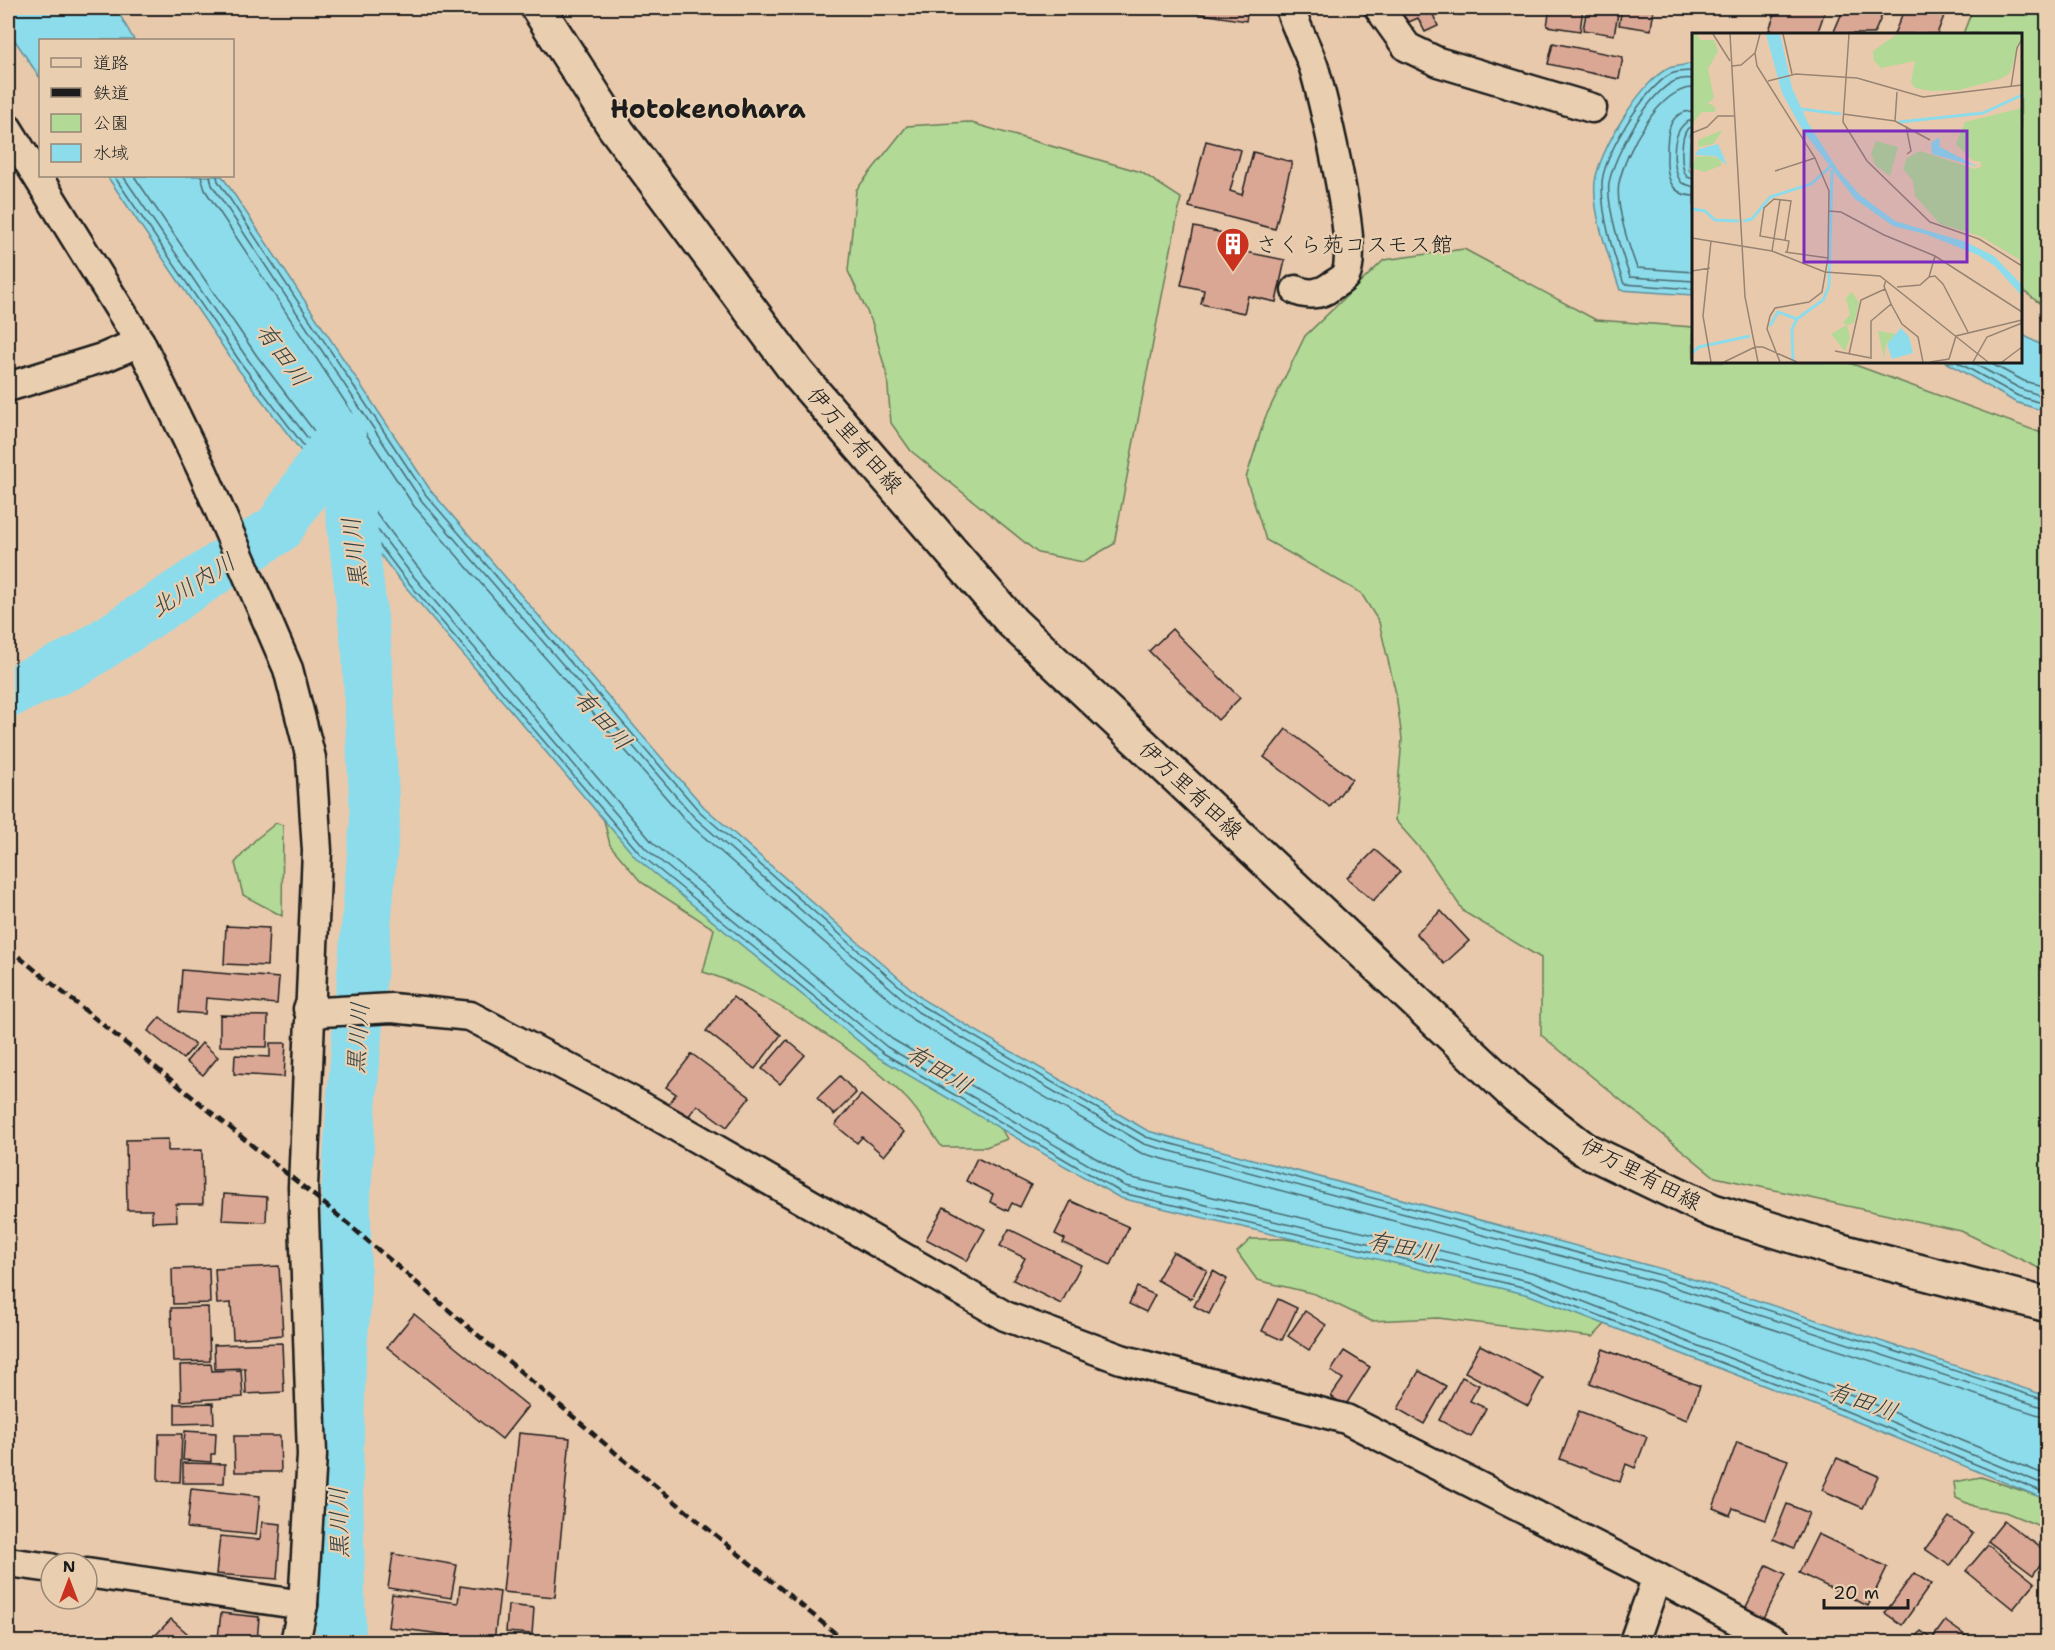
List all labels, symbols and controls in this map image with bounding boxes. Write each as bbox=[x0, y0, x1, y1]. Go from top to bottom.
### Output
inset map bbox=[1692, 33, 2022, 363]
legend bbox=[39, 39, 234, 177]
text: 道路 bbox=[93, 51, 129, 75]
text: 鉄道 bbox=[93, 81, 129, 105]
district label: Hotokenohara bbox=[610, 91, 806, 126]
text: 公園 bbox=[93, 111, 129, 135]
text: 水域 bbox=[93, 141, 129, 165]
building icon: さくら苑コスモス館 bbox=[1215, 226, 1251, 273]
place label: さくら苑コスモス館 bbox=[1256, 230, 1453, 259]
water label: 有田川 bbox=[249, 316, 317, 394]
street label: 伊万里有田線 bbox=[801, 381, 909, 499]
water label: 黒川川 bbox=[335, 515, 375, 591]
water label: 北川内川 bbox=[144, 545, 242, 625]
water label: 有田川 bbox=[567, 683, 639, 757]
street label: 伊万里有田線 bbox=[1133, 734, 1249, 846]
water label: 黒川川 bbox=[340, 1001, 376, 1075]
water label: 有田川 bbox=[900, 1036, 978, 1102]
street label: 伊万里有田線 bbox=[1576, 1131, 1706, 1217]
water label: 有田川 bbox=[1364, 1224, 1442, 1270]
water label: 有田川 bbox=[1824, 1374, 1902, 1428]
water label: 黒川川 bbox=[322, 1487, 356, 1559]
north arrow bbox=[39, 1551, 99, 1611]
text: N bbox=[63, 1556, 75, 1577]
scale bar bbox=[1824, 1572, 1908, 1610]
text: 20 m bbox=[1833, 1581, 1879, 1605]

